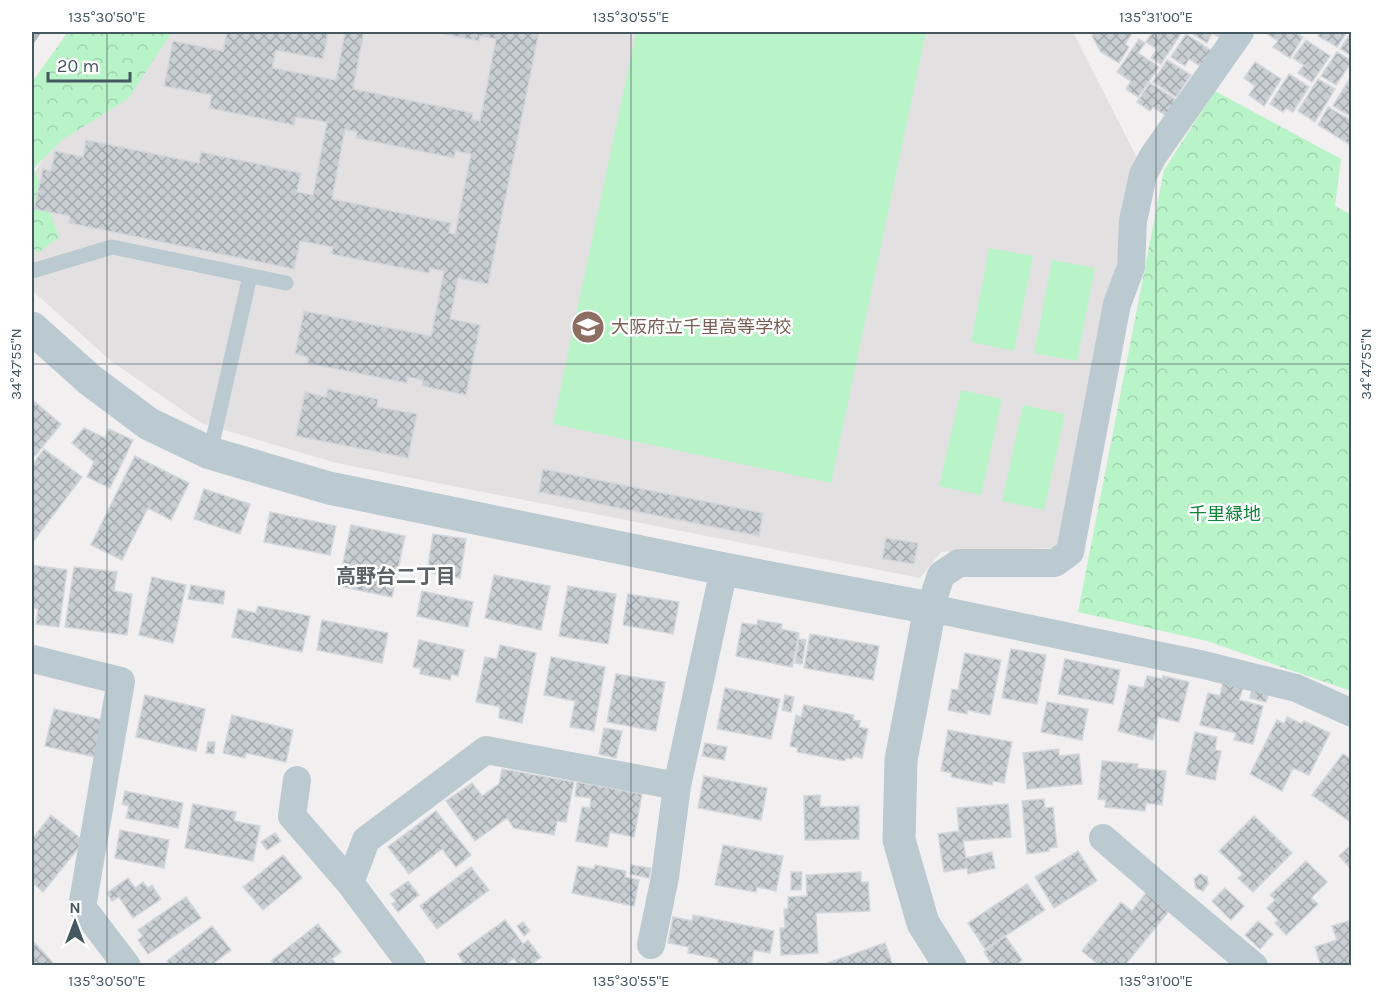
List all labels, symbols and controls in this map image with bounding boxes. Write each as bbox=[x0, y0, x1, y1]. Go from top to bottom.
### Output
text: 135°30'50"E bbox=[68, 8, 146, 26]
text: 135°30'55"E bbox=[592, 8, 670, 26]
text: 135°31'00"E bbox=[1119, 8, 1193, 26]
scale bar bbox=[48, 45, 130, 83]
text: 20 m bbox=[57, 55, 99, 77]
school or university icon: 大阪府立千里高等学校 bbox=[570, 309, 606, 345]
place label: 大阪府立千里高等学校 bbox=[611, 316, 791, 338]
text: 34°47'55"N bbox=[7, 328, 25, 400]
text: 34°47'55"N bbox=[1357, 328, 1375, 400]
park label: 千里緑地 bbox=[1189, 503, 1261, 525]
district label: 高野台二丁目 bbox=[336, 565, 456, 588]
north arrow bbox=[45, 892, 105, 952]
text: N bbox=[69, 898, 81, 917]
text: 135°30'50"E bbox=[68, 972, 146, 990]
text: 135°30'55"E bbox=[592, 972, 670, 990]
text: 135°31'00"E bbox=[1119, 972, 1193, 990]

